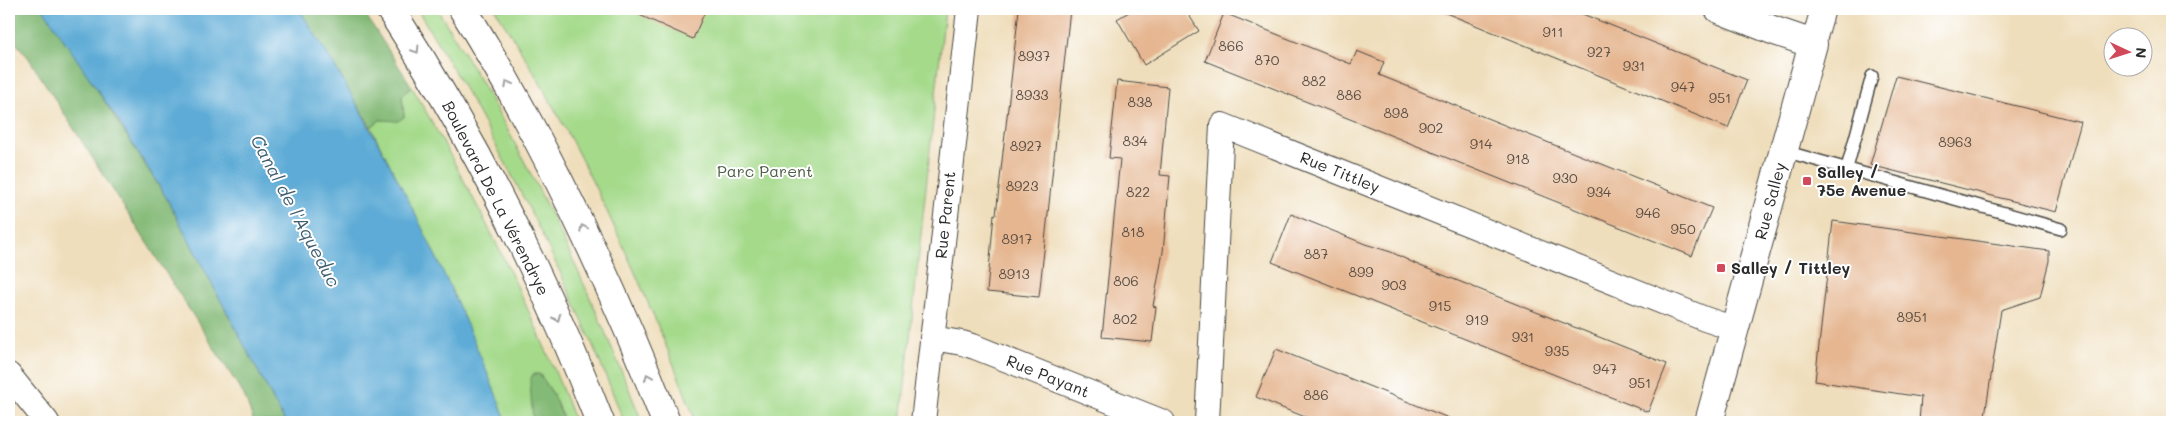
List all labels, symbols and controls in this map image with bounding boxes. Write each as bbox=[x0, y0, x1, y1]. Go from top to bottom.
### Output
house number: 911 bbox=[1543, 22, 1563, 41]
north arrow bbox=[2104, 28, 2154, 78]
house number: 866 bbox=[1218, 36, 1244, 55]
house number: 927 bbox=[1587, 42, 1611, 61]
one-way arrow bbox=[410, 44, 420, 53]
house number: 8937 bbox=[1018, 46, 1051, 65]
text: N bbox=[2132, 47, 2151, 59]
house number: 870 bbox=[1255, 50, 1280, 69]
house number: 931 bbox=[1623, 56, 1645, 75]
house number: 882 bbox=[1302, 71, 1326, 90]
house number: 947 bbox=[1671, 77, 1695, 96]
one-way arrow bbox=[504, 81, 514, 90]
house number: 8933 bbox=[1015, 85, 1049, 104]
house number: 886 bbox=[1336, 85, 1362, 104]
house number: 951 bbox=[1709, 88, 1731, 107]
house number: 838 bbox=[1127, 92, 1153, 111]
street label: Boulevard De La Vérendrye bbox=[438, 97, 555, 299]
house number: 898 bbox=[1383, 103, 1409, 122]
house number: 902 bbox=[1419, 118, 1443, 137]
water label: Canal de l'Aqueduc bbox=[246, 130, 346, 291]
house number: 834 bbox=[1123, 131, 1148, 150]
house number: 8963 bbox=[1938, 132, 1972, 151]
house number: 914 bbox=[1470, 134, 1493, 153]
house number: 8927 bbox=[1010, 136, 1042, 155]
street label: Rue Tittley bbox=[1297, 146, 1383, 197]
house number: 918 bbox=[1506, 149, 1530, 168]
park label: Parc Parent bbox=[717, 160, 813, 181]
street label: Rue Salley bbox=[1749, 160, 1790, 242]
place label: Salley / 75e Avenue bbox=[1817, 161, 1906, 200]
house number: 930 bbox=[1552, 168, 1578, 187]
street label: Rue Parent bbox=[929, 170, 960, 260]
marker: Salley / 75e Avenue bbox=[1801, 175, 1813, 187]
house number: 8923 bbox=[1006, 176, 1038, 195]
house number: 822 bbox=[1126, 182, 1150, 201]
house number: 934 bbox=[1587, 182, 1612, 201]
house number: 946 bbox=[1636, 203, 1660, 222]
house number: 950 bbox=[1670, 219, 1696, 238]
house number: 818 bbox=[1121, 222, 1145, 241]
one-way arrow bbox=[579, 224, 589, 233]
house number: 8917 bbox=[1002, 229, 1033, 248]
house number: 887 bbox=[1304, 244, 1329, 263]
place label: Salley / Tittley bbox=[1731, 257, 1850, 278]
house number: 899 bbox=[1348, 262, 1374, 281]
marker: Salley / Tittley bbox=[1715, 262, 1727, 274]
house number: 8913 bbox=[998, 264, 1030, 283]
house number: 806 bbox=[1113, 271, 1139, 290]
house number: 903 bbox=[1381, 275, 1407, 294]
house number: 915 bbox=[1429, 296, 1451, 315]
house number: 8951 bbox=[1896, 307, 1928, 326]
house number: 802 bbox=[1113, 309, 1137, 328]
house number: 919 bbox=[1466, 310, 1488, 329]
one-way arrow bbox=[550, 313, 561, 322]
house number: 931 bbox=[1512, 327, 1534, 346]
house number: 935 bbox=[1545, 341, 1569, 360]
street label: Rue Payant bbox=[1003, 349, 1093, 402]
house number: 947 bbox=[1593, 359, 1617, 378]
one-way arrow bbox=[644, 373, 655, 382]
house number: 951 bbox=[1629, 373, 1651, 392]
house number: 886 bbox=[1303, 385, 1329, 404]

